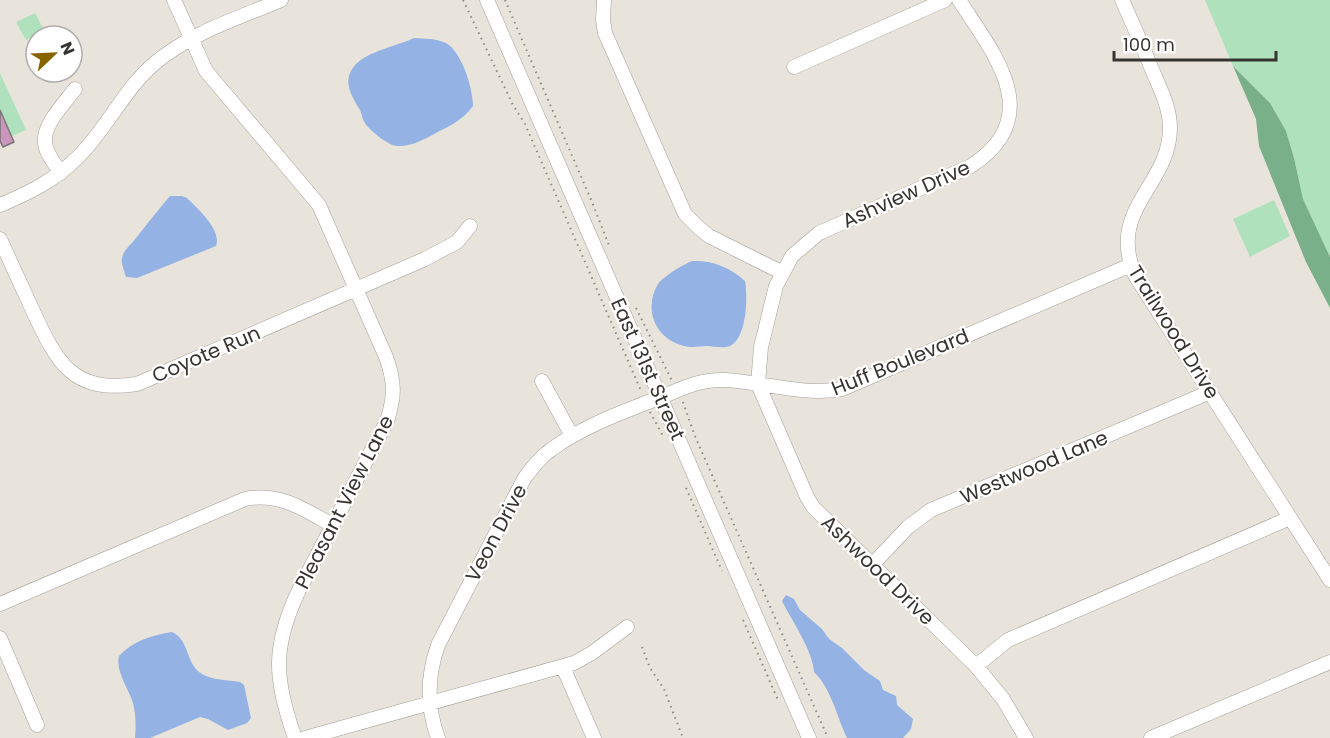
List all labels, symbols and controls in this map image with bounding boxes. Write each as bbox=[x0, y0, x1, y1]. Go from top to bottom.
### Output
north arrow bbox=[24, 24, 84, 84]
scale bar bbox=[1114, 24, 1276, 62]
text: 100 m bbox=[1123, 32, 1175, 57]
text: N bbox=[54, 38, 80, 58]
street label: Ashview Drive bbox=[838, 153, 974, 235]
street label: Trailwood Drive bbox=[1122, 260, 1226, 404]
street label: East 131st Street bbox=[604, 293, 692, 445]
street label: Coyote Run bbox=[148, 319, 264, 389]
street label: Huff Boulevard bbox=[827, 322, 973, 402]
street label: Pleasant View Lane bbox=[288, 410, 400, 594]
street label: Westwood Lane bbox=[956, 423, 1112, 511]
street label: Veon Drive bbox=[459, 479, 533, 587]
street label: Ashwood Drive bbox=[815, 509, 941, 631]

